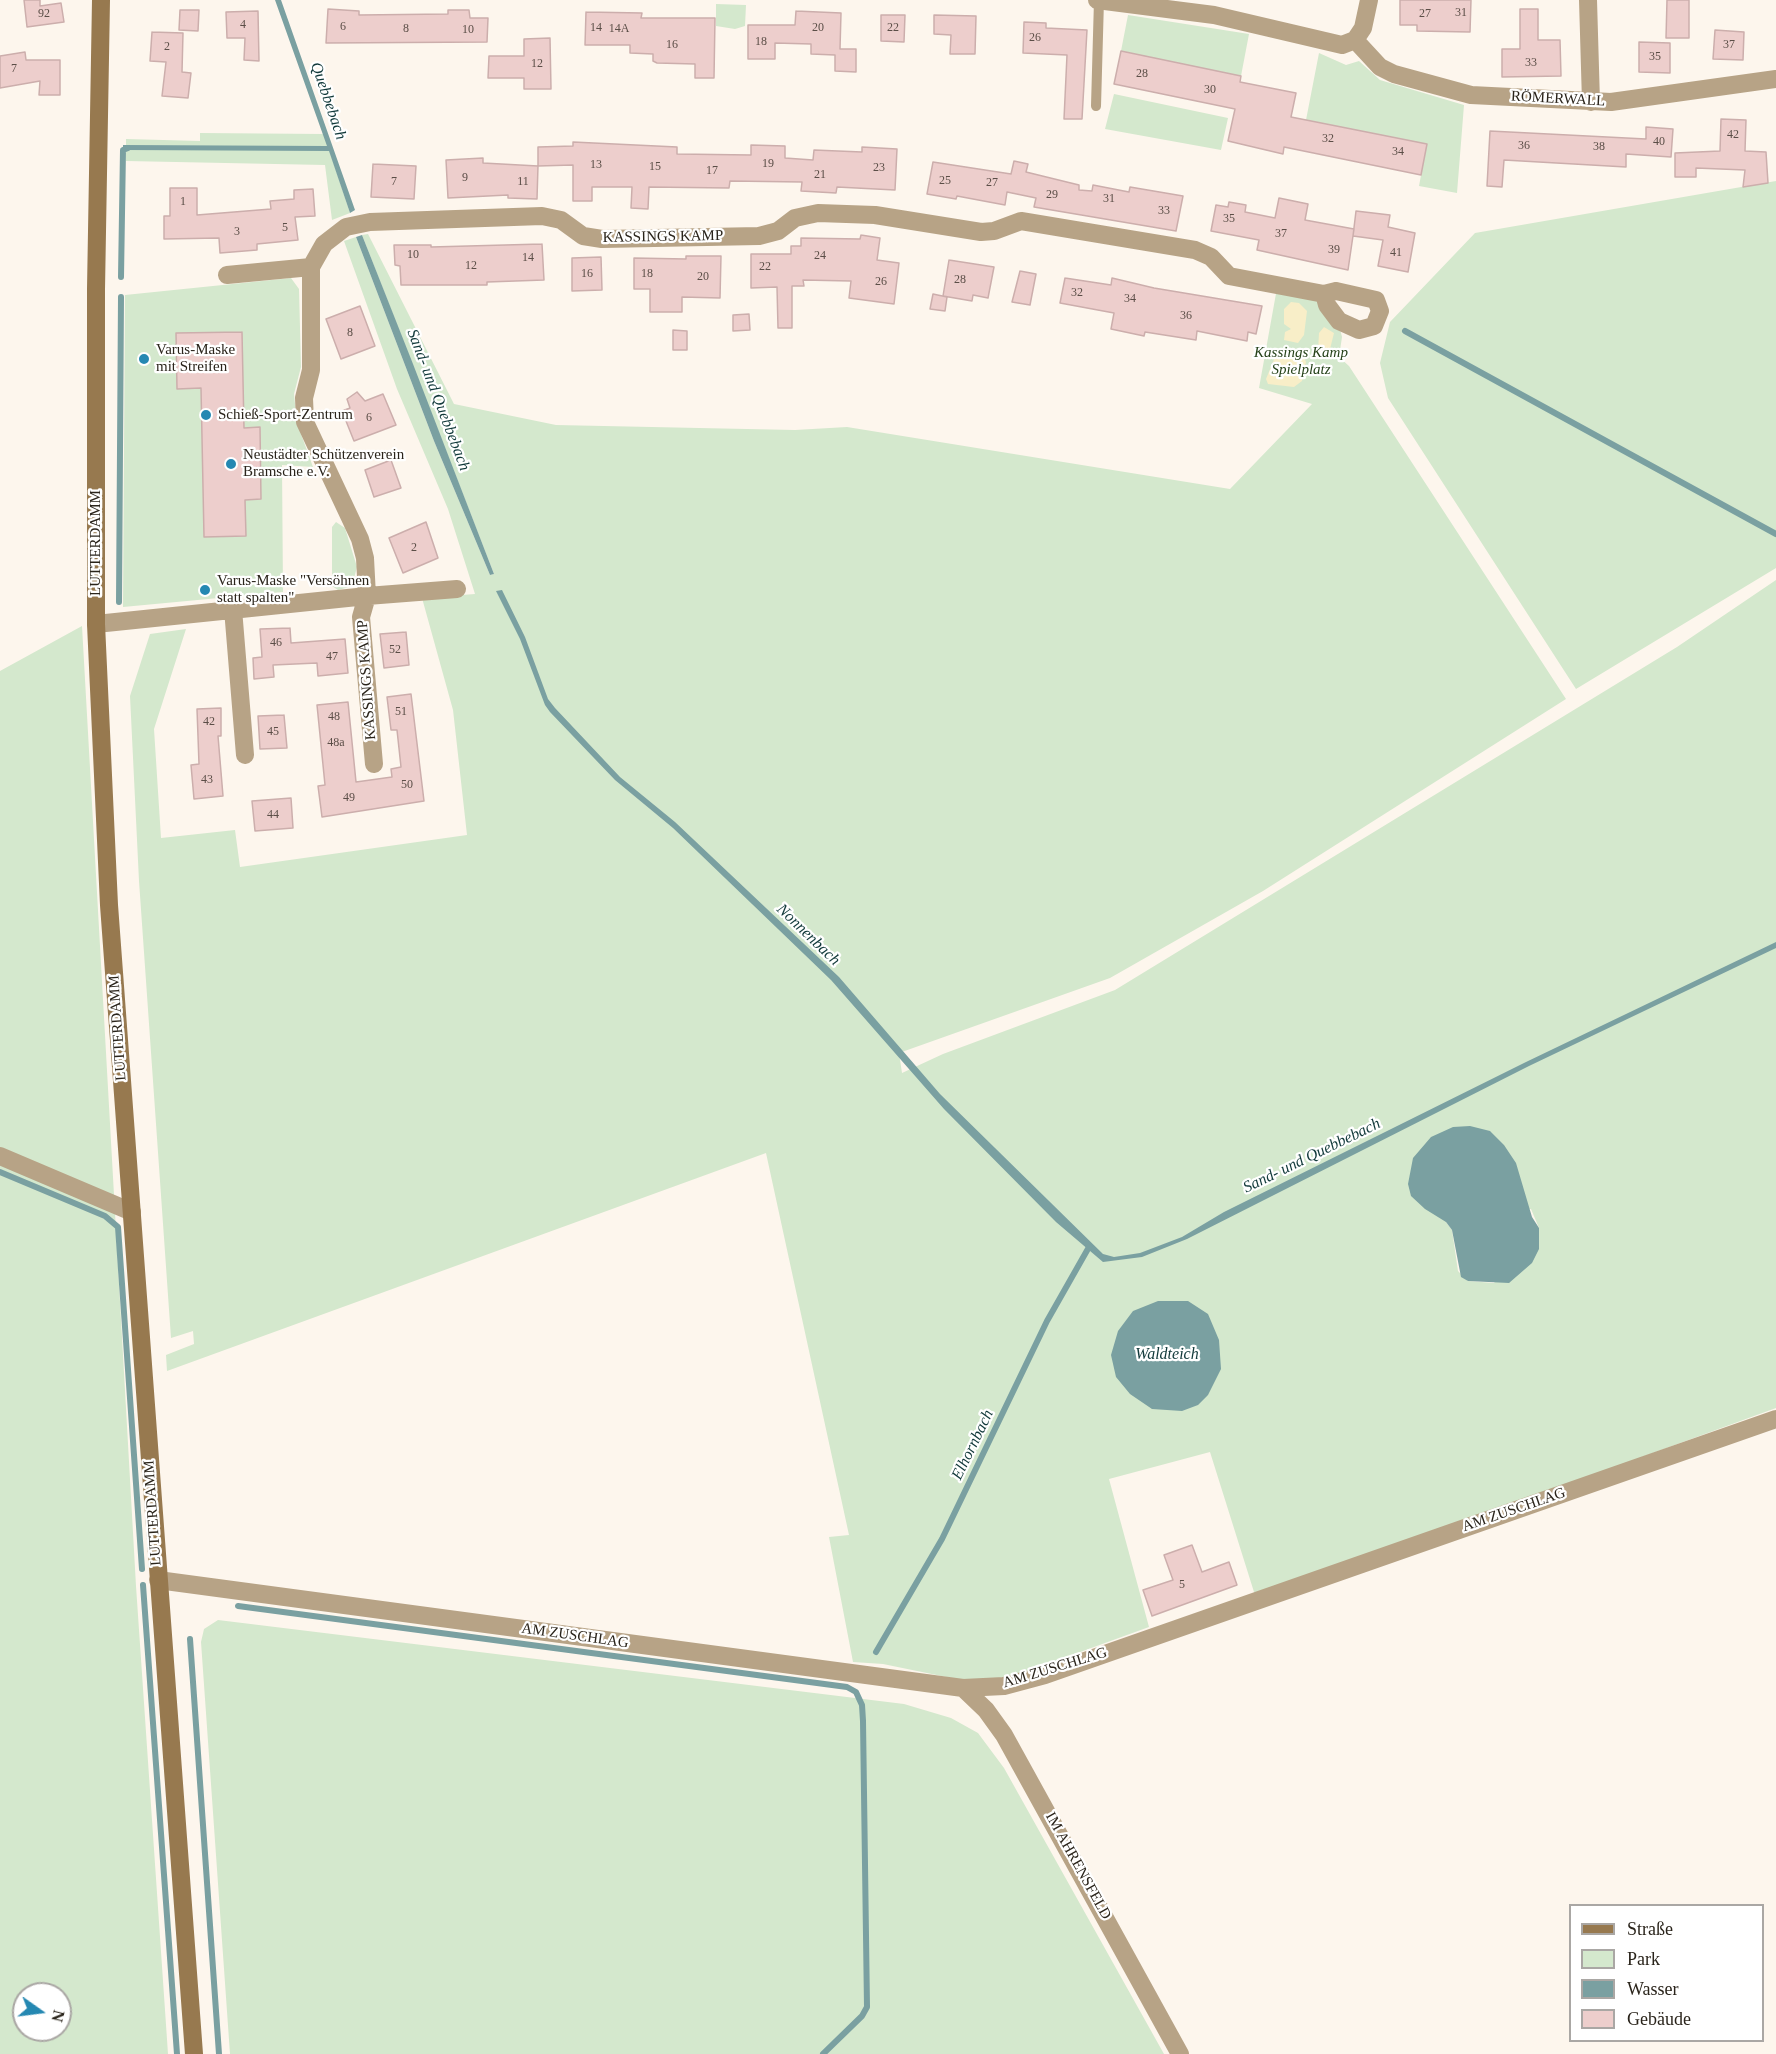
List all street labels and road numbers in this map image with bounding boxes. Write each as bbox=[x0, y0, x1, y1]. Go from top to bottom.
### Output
street label: RÖMERWALL bbox=[1511, 88, 1605, 110]
street label: KASSINGS KAMP bbox=[603, 227, 723, 247]
street label: LUTTERDAMM bbox=[87, 490, 105, 596]
street label: KASSINGS KAMP bbox=[354, 619, 380, 741]
street label: LUTTERDAMM bbox=[105, 975, 131, 1081]
street label: LUTTERDAMM bbox=[140, 1460, 166, 1566]
street label: AM ZUSCHLAG bbox=[1460, 1484, 1568, 1536]
street label: AM ZUSCHLAG bbox=[520, 1620, 630, 1652]
street label: AM ZUSCHLAG bbox=[1001, 1644, 1109, 1692]
street label: IM AHRENSFELD bbox=[1041, 1809, 1115, 1923]

